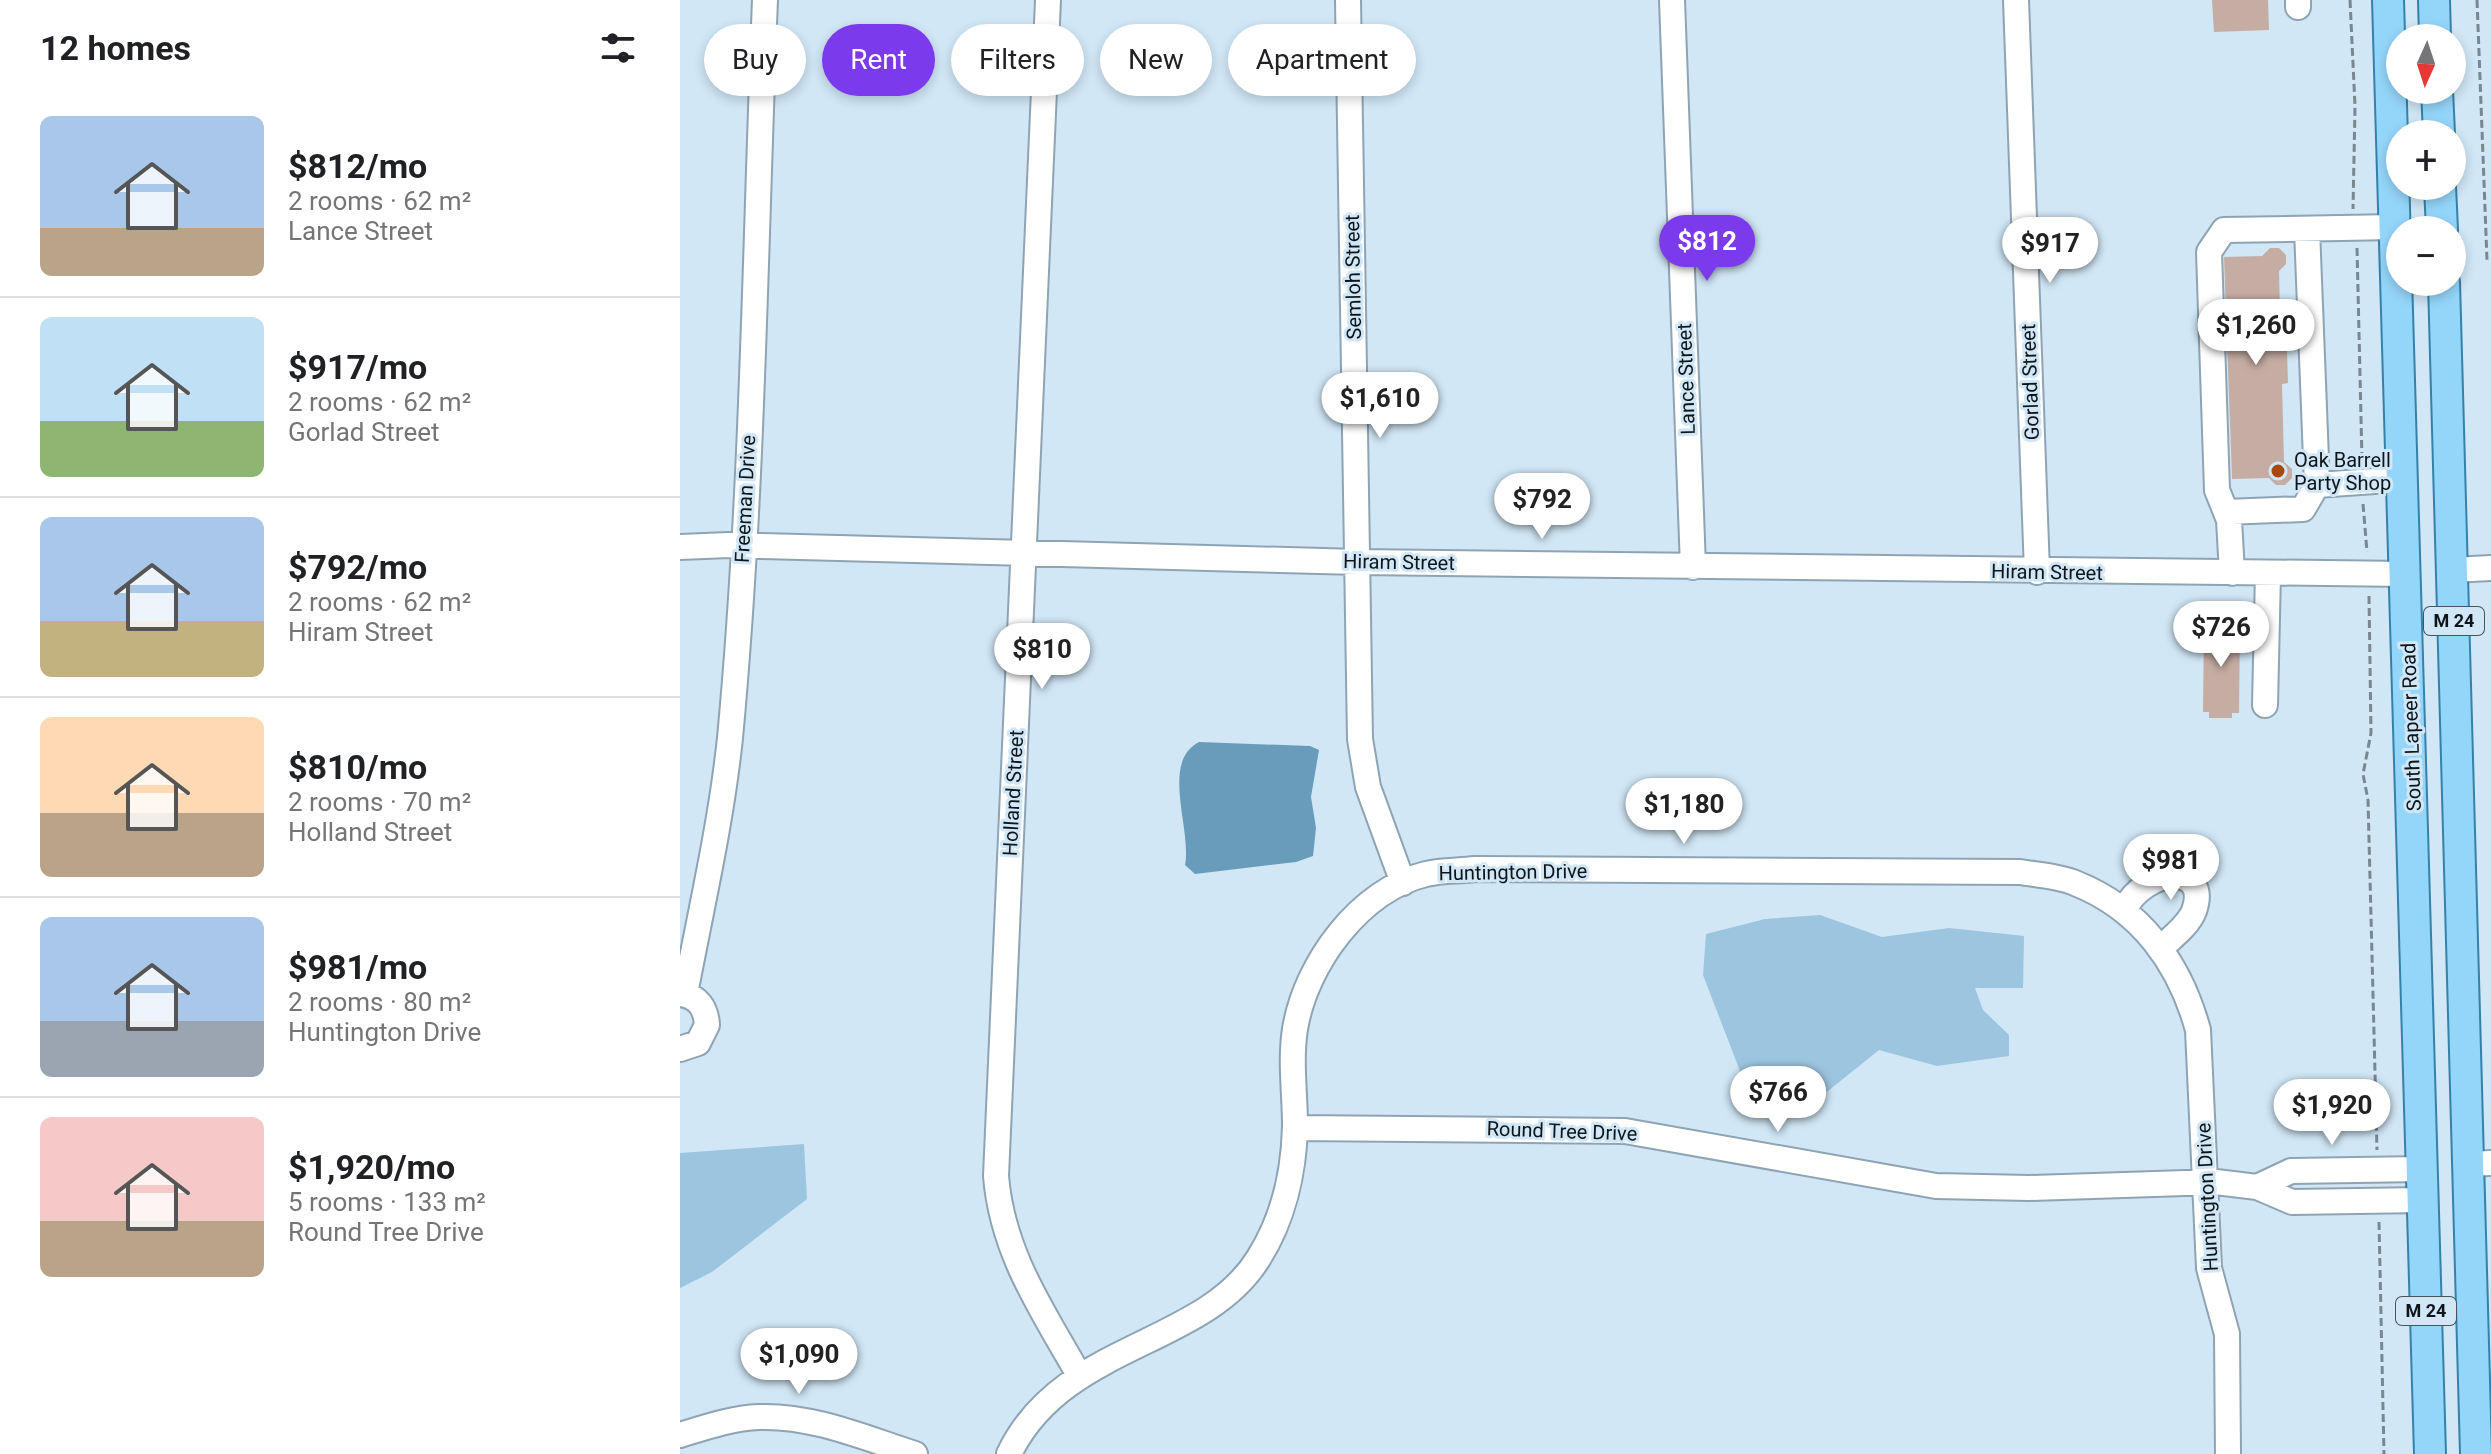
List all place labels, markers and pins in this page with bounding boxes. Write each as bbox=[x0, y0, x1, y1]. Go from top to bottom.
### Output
pin: $812 bbox=[1660, 215, 1754, 283]
pin: $917 bbox=[2003, 217, 2097, 285]
pin: $1,260 bbox=[2191, 299, 2321, 367]
pin: $1,610 bbox=[1315, 372, 1445, 440]
place label: Oak Barrell Party Shop bbox=[2294, 448, 2391, 495]
marker: Oak Barrell Party Shop bbox=[2269, 462, 2287, 480]
pin: $792 bbox=[1495, 473, 1589, 541]
pin: $726 bbox=[2174, 601, 2268, 669]
pin: $810 bbox=[995, 623, 1089, 691]
pin: $1,180 bbox=[1619, 778, 1749, 846]
pin: $981 bbox=[2124, 834, 2218, 902]
pin: $766 bbox=[1731, 1066, 1825, 1134]
pin: $1,920 bbox=[2267, 1079, 2397, 1147]
pin: $1,090 bbox=[734, 1328, 864, 1396]

